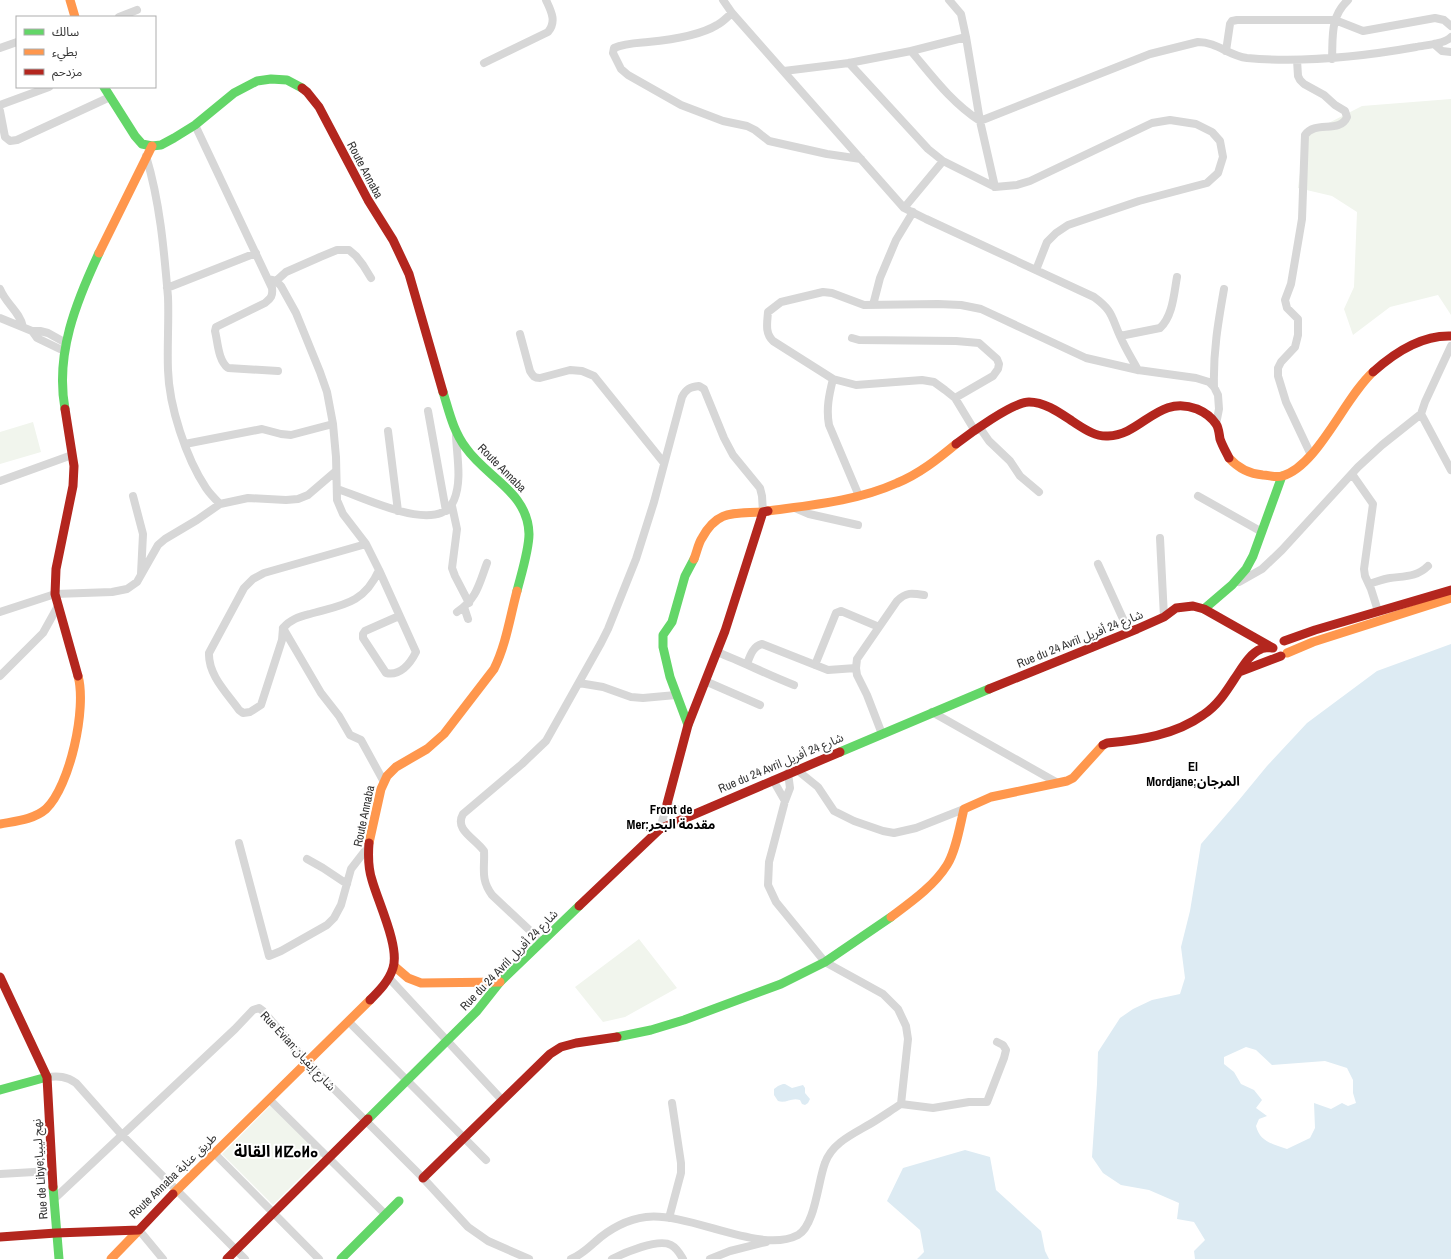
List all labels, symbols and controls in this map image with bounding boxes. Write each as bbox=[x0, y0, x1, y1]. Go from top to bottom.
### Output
legend bbox=[16, 16, 156, 88]
text: سالك bbox=[52, 24, 79, 40]
text: بطيء bbox=[52, 44, 78, 62]
text: مزدحم bbox=[52, 64, 82, 81]
street label: Route Annaba bbox=[343, 139, 387, 202]
street label: Route Annaba bbox=[474, 440, 530, 496]
street label: Rue du 24 Avril شارع 24 أفريل bbox=[1015, 606, 1146, 673]
street label: Rue du 24 Avril شارع 24 أفريل bbox=[716, 729, 846, 798]
district label: El Mordjane;المرجان bbox=[1146, 758, 1240, 790]
street label: Route Annaba bbox=[350, 783, 378, 848]
district label: Front de Mer;مقدمة البحر bbox=[627, 801, 715, 833]
street label: Rue du 24 Avril شارع 24 أفريل bbox=[456, 906, 562, 1015]
street label: Rue Évian;شارع إيفيان bbox=[256, 1008, 339, 1095]
street label: Rue de Libye;نهج ليبيا bbox=[29, 1118, 52, 1220]
street label: Route Annaba طريق عنابة bbox=[126, 1130, 220, 1222]
district label: القالة ⵍⵇⴰⵍⴰ bbox=[234, 1140, 318, 1162]

